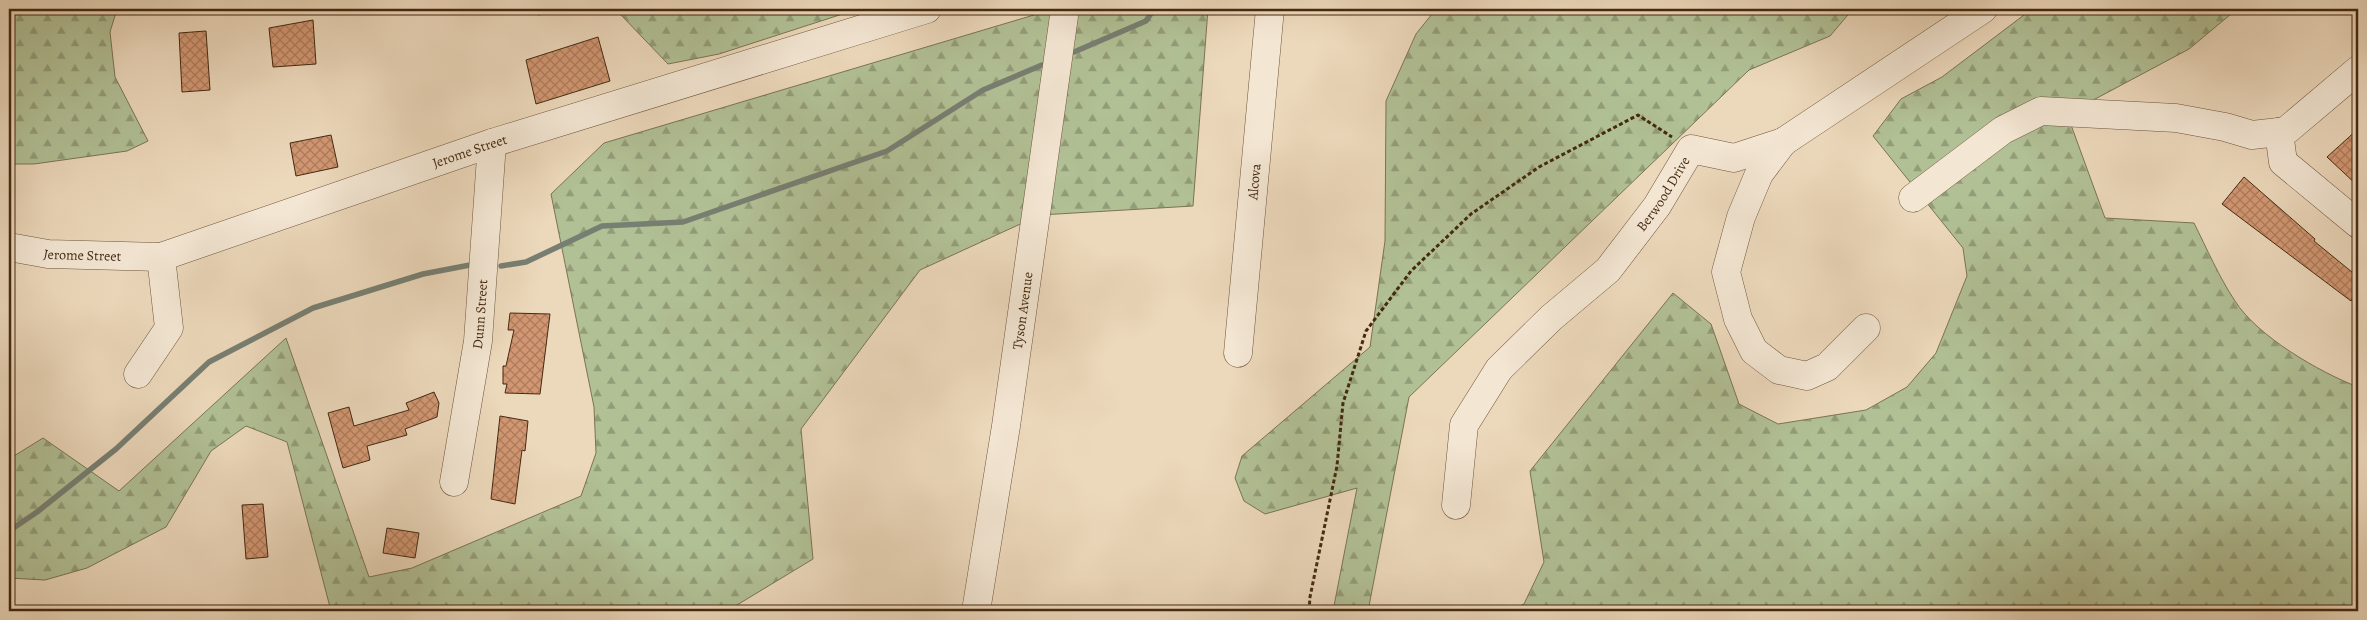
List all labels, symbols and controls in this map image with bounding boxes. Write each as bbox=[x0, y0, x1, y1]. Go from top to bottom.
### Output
street label: Jerome Street bbox=[430, 129, 510, 172]
street label: Berwood Drive bbox=[1632, 153, 1694, 235]
street label: Alcova bbox=[1243, 162, 1265, 202]
street label: Jerome Street bbox=[42, 244, 122, 265]
street label: Tyson Avenue bbox=[1007, 271, 1037, 351]
street label: Dunn Street bbox=[467, 278, 492, 351]

